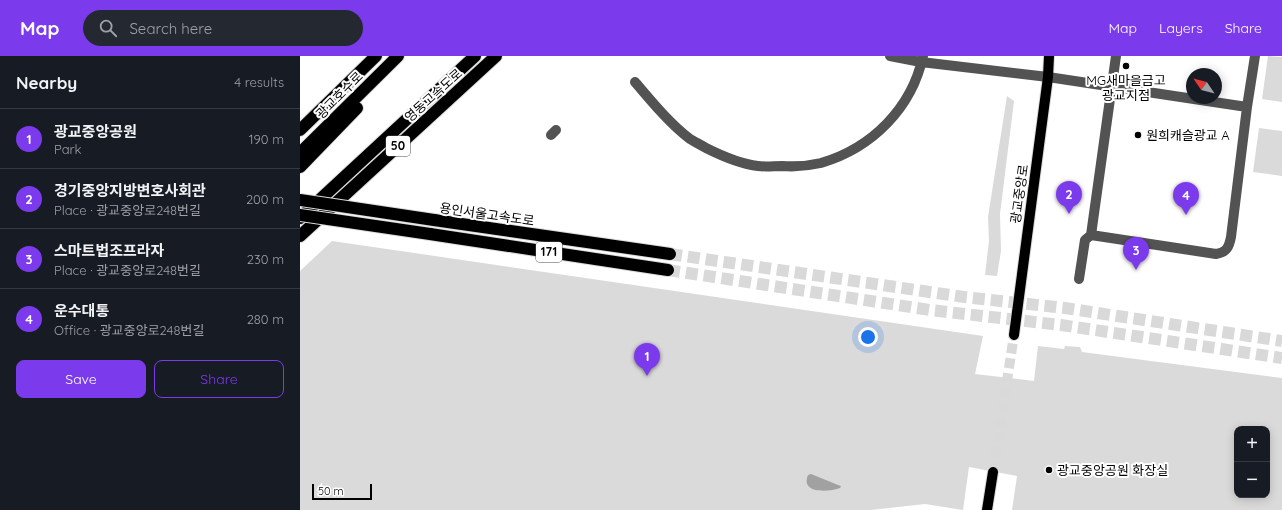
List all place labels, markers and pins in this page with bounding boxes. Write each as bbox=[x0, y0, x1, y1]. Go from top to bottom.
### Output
marker: MG새마을금고 광교지점 bbox=[1121, 61, 1131, 71]
place label: MG새마을금고 광교지점 bbox=[1086, 72, 1166, 103]
place label: 원희캐슬광교 A bbox=[1146, 127, 1230, 143]
marker: 원희캐슬광교 A bbox=[1133, 130, 1143, 140]
pin: 2 bbox=[1056, 181, 1082, 214]
pin: 4 bbox=[1173, 182, 1199, 215]
pin: 3 bbox=[1123, 237, 1149, 270]
pin: 1 bbox=[634, 343, 660, 376]
place label: 광교중앙공원 화장실 bbox=[1057, 462, 1168, 478]
marker: 광교중앙공원 화장실 bbox=[1044, 465, 1054, 475]

